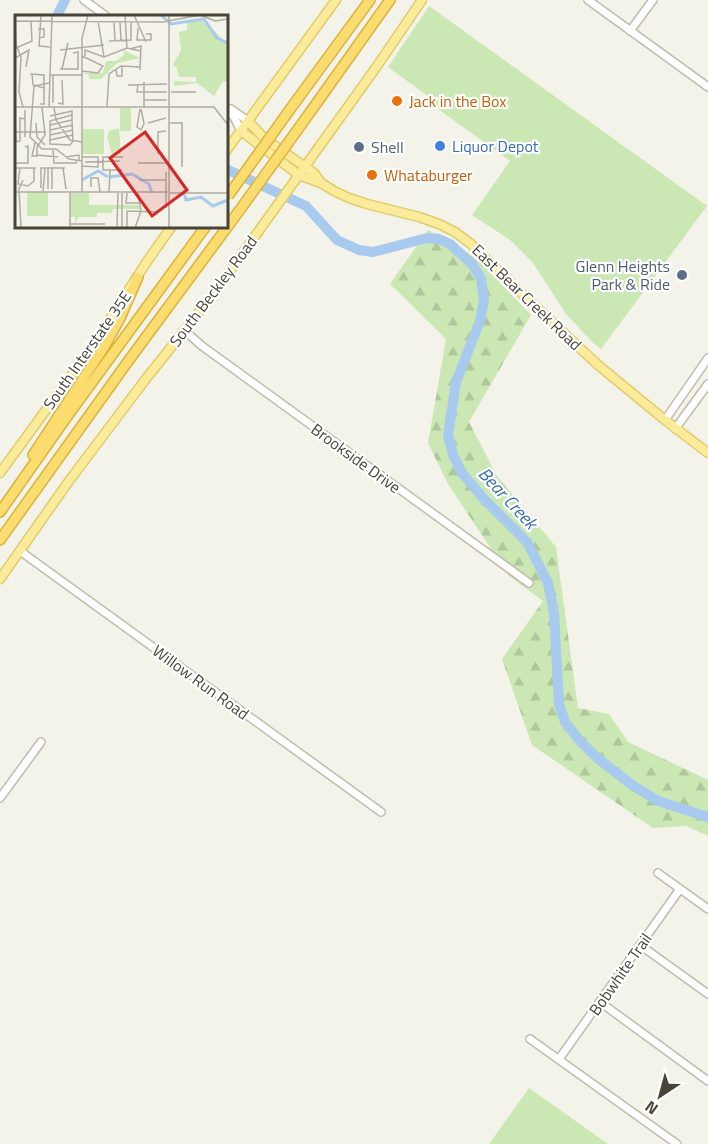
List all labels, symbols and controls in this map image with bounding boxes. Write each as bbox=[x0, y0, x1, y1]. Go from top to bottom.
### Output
inset map bbox=[15, 15, 228, 228]
place label: Jack in the Box bbox=[409, 89, 507, 113]
marker: Jack in the Box bbox=[390, 94, 404, 108]
place label: Liquor Depot bbox=[452, 134, 539, 158]
place label: Shell bbox=[371, 135, 404, 159]
marker: Liquor Depot bbox=[433, 139, 447, 153]
marker: Shell bbox=[352, 140, 366, 154]
place label: Whataburger bbox=[384, 163, 473, 187]
marker: Whataburger bbox=[365, 168, 379, 182]
street label: South Beckley Road bbox=[163, 230, 263, 352]
street label: East Bear Creek Road bbox=[467, 238, 587, 356]
place label: Glenn Heights Park & Ride bbox=[576, 254, 670, 296]
marker: Glenn Heights Park & Ride bbox=[675, 268, 689, 282]
street label: South Interstate 35E bbox=[37, 286, 137, 414]
street label: Brookside Drive bbox=[306, 417, 406, 499]
water label: Bear Creek bbox=[472, 461, 545, 537]
street label: Willow Run Road bbox=[148, 639, 254, 725]
street label: Bobwhite Trail bbox=[583, 928, 657, 1020]
north arrow bbox=[630, 1066, 690, 1126]
text: N bbox=[640, 1095, 663, 1121]

